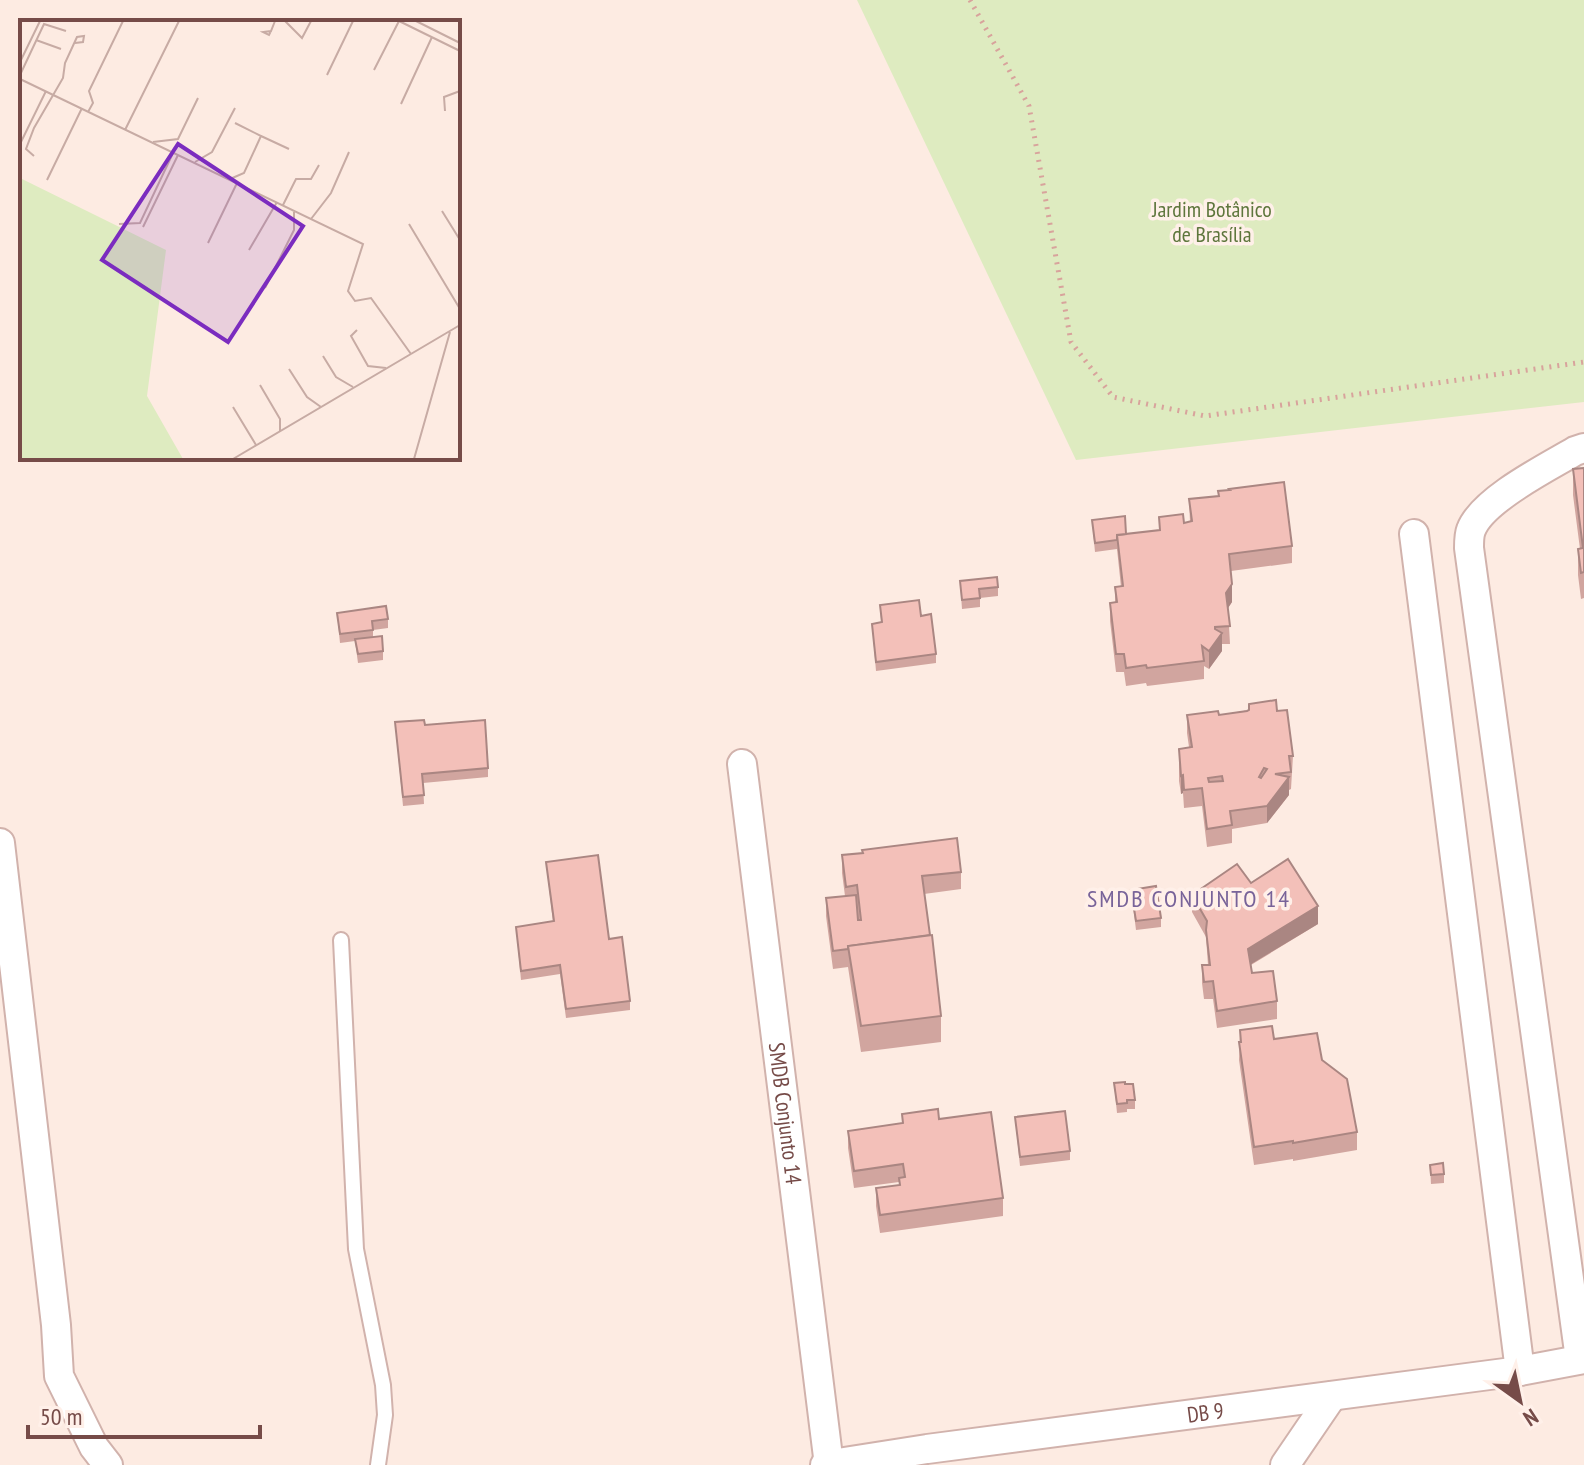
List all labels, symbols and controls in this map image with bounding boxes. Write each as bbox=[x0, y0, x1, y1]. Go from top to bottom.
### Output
inset map bbox=[20, 20, 460, 460]
park label: Jardim Botânico de Brasília bbox=[1151, 195, 1272, 248]
district label: SMDB CONJUNTO 14 bbox=[1087, 883, 1291, 914]
street label: SMDB Conjunto 14 bbox=[763, 1041, 808, 1186]
north arrow bbox=[1480, 1361, 1560, 1441]
scale bar bbox=[28, 1389, 260, 1439]
street label: DB 9 bbox=[1185, 1396, 1225, 1429]
text: 50 m bbox=[40, 1401, 82, 1432]
text: N bbox=[1518, 1403, 1544, 1433]

